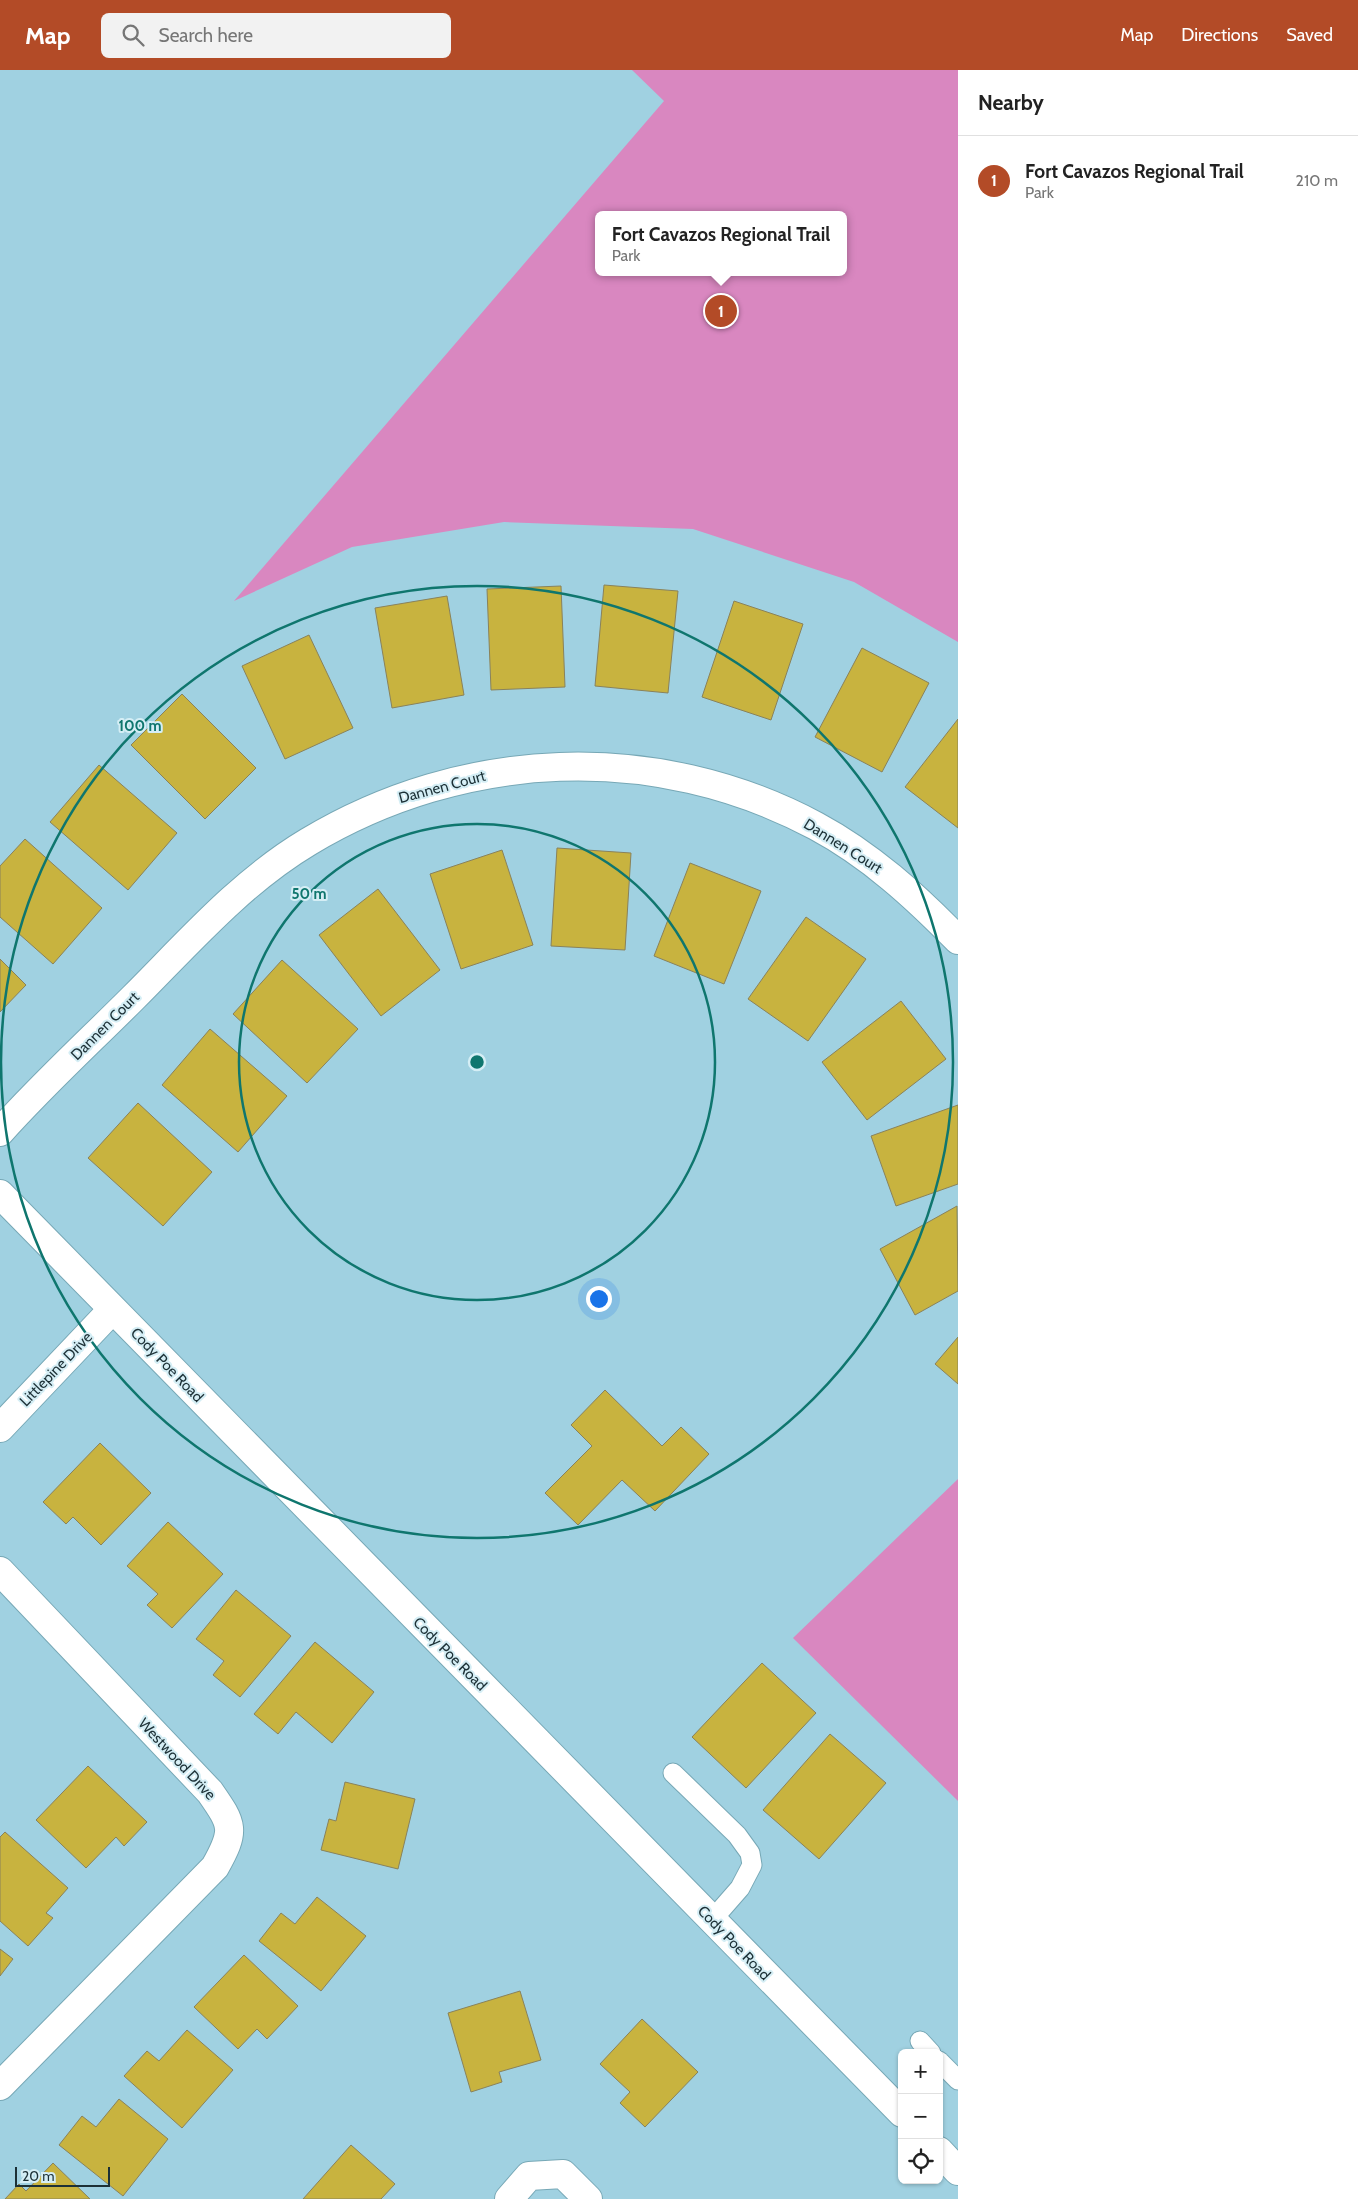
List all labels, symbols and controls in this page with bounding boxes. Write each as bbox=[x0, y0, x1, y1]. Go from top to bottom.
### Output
search box bbox=[101, 13, 451, 58]
text: Map bbox=[25, 21, 71, 50]
icon: search bbox=[119, 21, 147, 49]
text: Search here bbox=[159, 24, 253, 47]
text: Map bbox=[1120, 24, 1153, 46]
text: Directions bbox=[1181, 24, 1258, 46]
text: Saved bbox=[1286, 24, 1333, 46]
text: Nearby bbox=[978, 90, 1044, 115]
text: Fort Cavazos Regional Trail bbox=[1025, 160, 1244, 183]
text: 1 bbox=[991, 171, 997, 190]
text: 210 m bbox=[1296, 171, 1338, 190]
text: Park bbox=[1025, 183, 1054, 202]
popup bbox=[595, 211, 847, 276]
text: Fort Cavazos Regional Trail bbox=[612, 223, 830, 246]
text: Park bbox=[612, 246, 640, 265]
pin: 1 bbox=[705, 292, 737, 330]
text: 100 m bbox=[118, 717, 162, 735]
street label: Dannen Court bbox=[397, 767, 487, 807]
street label: Dannen Court bbox=[800, 815, 886, 877]
text: 50 m bbox=[291, 885, 327, 903]
street label: Dannen Court bbox=[67, 988, 143, 1064]
centre of rings bbox=[468, 1053, 486, 1071]
your location bbox=[586, 1286, 612, 1312]
street label: Cody Poe Road bbox=[127, 1324, 207, 1406]
street label: Littlepine Drive bbox=[16, 1328, 96, 1410]
street label: Cody Poe Road bbox=[409, 1613, 491, 1695]
street label: Westwood Drive bbox=[135, 1714, 220, 1804]
street label: Cody Poe Road bbox=[694, 1902, 774, 1984]
map controls bbox=[898, 2049, 943, 2184]
button: + bbox=[898, 2049, 943, 2094]
button: − bbox=[898, 2094, 943, 2139]
button: locate bbox=[898, 2139, 943, 2184]
scale bar bbox=[15, 2164, 110, 2187]
text: 20 m bbox=[22, 2167, 55, 2185]

